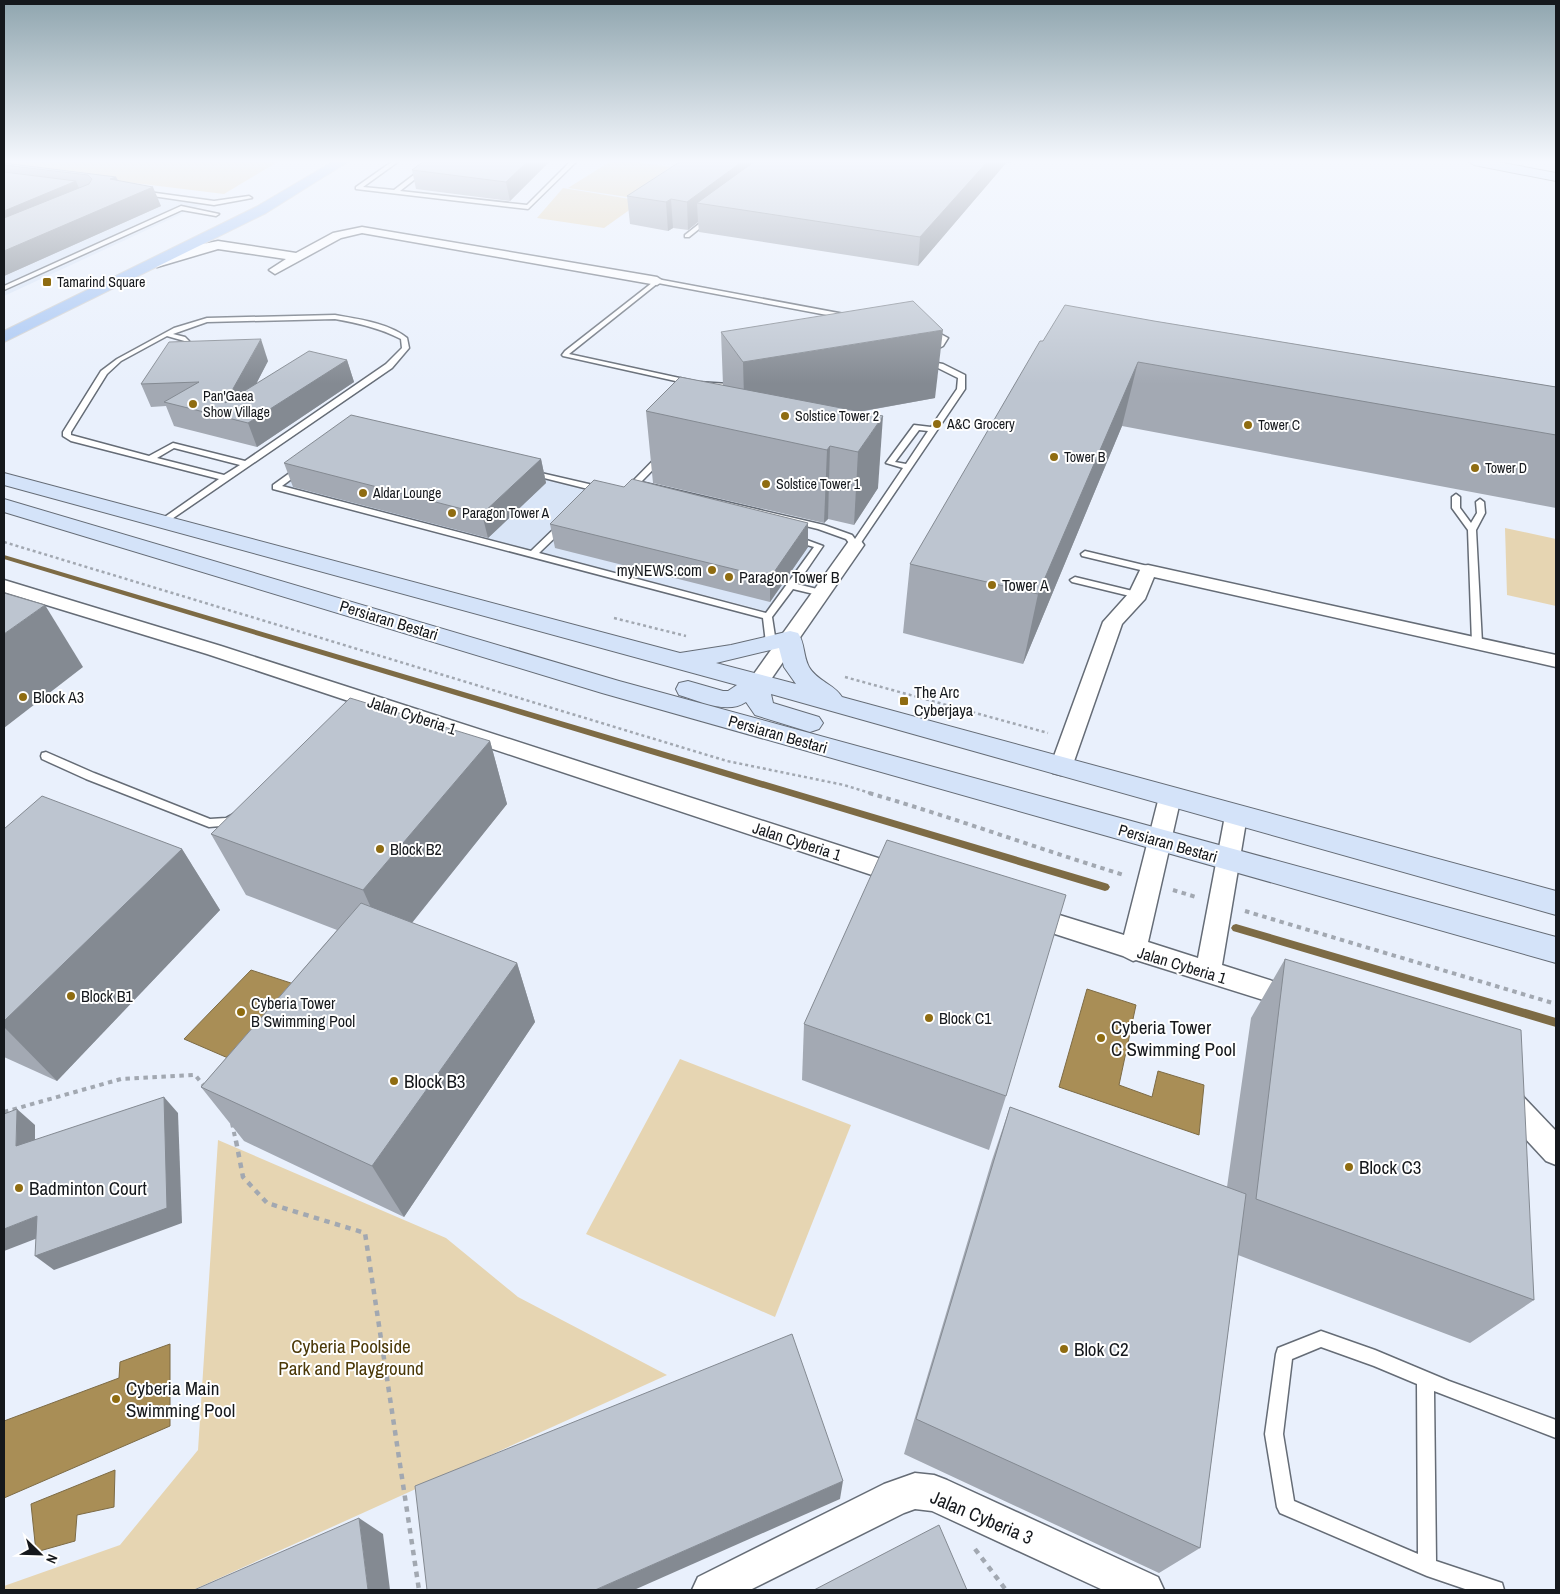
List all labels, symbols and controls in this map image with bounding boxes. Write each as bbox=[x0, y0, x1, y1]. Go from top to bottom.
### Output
place label: Tamarind Square bbox=[57, 273, 145, 291]
marker: Tamarind Square bbox=[41, 276, 53, 288]
place label: Pan'Gaea Show Village bbox=[203, 387, 270, 421]
marker: Pan'Gaea Show Village bbox=[187, 398, 199, 410]
place label: Solstice Tower 2 bbox=[795, 407, 879, 425]
marker: Solstice Tower 2 bbox=[779, 410, 791, 422]
place label: A&C Grocery bbox=[946, 415, 1015, 433]
place label: Tower C bbox=[1258, 416, 1300, 434]
marker: A&C Grocery bbox=[931, 418, 943, 430]
marker: Tower C bbox=[1242, 419, 1254, 431]
place label: Tower B bbox=[1064, 448, 1106, 466]
marker: Tower B bbox=[1048, 451, 1060, 463]
place label: Tower D bbox=[1485, 459, 1527, 477]
marker: Tower D bbox=[1469, 462, 1481, 474]
place label: Solstice Tower 1 bbox=[776, 475, 861, 493]
marker: Solstice Tower 1 bbox=[760, 478, 772, 490]
place label: Aldar Lounge bbox=[372, 484, 441, 502]
marker: Aldar Lounge bbox=[357, 487, 369, 499]
place label: Paragon Tower A bbox=[462, 504, 550, 522]
marker: Paragon Tower A bbox=[446, 507, 458, 519]
place label: myNEWS.com bbox=[617, 559, 702, 581]
marker: myNEWS.com bbox=[706, 564, 718, 576]
place label: Paragon Tower B bbox=[739, 566, 840, 588]
marker: Paragon Tower B bbox=[723, 571, 735, 583]
place label: Tower A bbox=[1002, 574, 1049, 596]
marker: Tower A bbox=[986, 579, 998, 591]
street label: Persiaran Bestari bbox=[337, 595, 441, 645]
place label: The Arc Cyberjaya bbox=[914, 681, 974, 721]
place label: Block A3 bbox=[33, 686, 84, 708]
street label: Jalan Cyberia 1 bbox=[365, 690, 460, 740]
marker: Block A3 bbox=[17, 691, 29, 703]
marker: The Arc Cyberjaya bbox=[898, 695, 910, 707]
street label: Persiaran Bestari bbox=[726, 709, 830, 759]
street label: Jalan Cyberia 1 bbox=[750, 816, 845, 866]
street label: Persiaran Bestari bbox=[1116, 818, 1220, 868]
place label: Block B2 bbox=[390, 838, 442, 860]
marker: Block B2 bbox=[374, 843, 386, 855]
street label: Jalan Cyberia 1 bbox=[1135, 941, 1230, 989]
place label: Block B1 bbox=[81, 985, 133, 1007]
marker: Block B1 bbox=[65, 990, 77, 1002]
place label: Cyberia Tower B Swimming Pool bbox=[251, 992, 355, 1032]
marker: Cyberia Tower B Swimming Pool bbox=[235, 1006, 247, 1018]
place label: Block C1 bbox=[939, 1007, 992, 1029]
marker: Block C1 bbox=[923, 1012, 935, 1024]
place label: Cyberia Tower C Swimming Pool bbox=[1111, 1014, 1236, 1062]
marker: Cyberia Tower C Swimming Pool bbox=[1095, 1032, 1107, 1044]
place label: Block B3 bbox=[404, 1068, 465, 1094]
marker: Block B3 bbox=[388, 1075, 400, 1087]
place label: Block C3 bbox=[1359, 1154, 1421, 1180]
marker: Block C3 bbox=[1343, 1161, 1355, 1173]
place label: Badminton Court bbox=[29, 1175, 147, 1201]
marker: Badminton Court bbox=[13, 1182, 25, 1194]
park label: Cyberia Poolside Park and Playground bbox=[278, 1333, 424, 1381]
place label: Blok C2 bbox=[1074, 1336, 1129, 1362]
marker: Blok C2 bbox=[1058, 1343, 1070, 1355]
place label: Cyberia Main Swimming Pool bbox=[126, 1375, 235, 1423]
marker: Cyberia Main Swimming Pool bbox=[110, 1393, 122, 1405]
street label: Jalan Cyberia 3 bbox=[927, 1484, 1037, 1550]
north arrow bbox=[15, 1529, 65, 1579]
text: N bbox=[42, 1552, 62, 1566]

